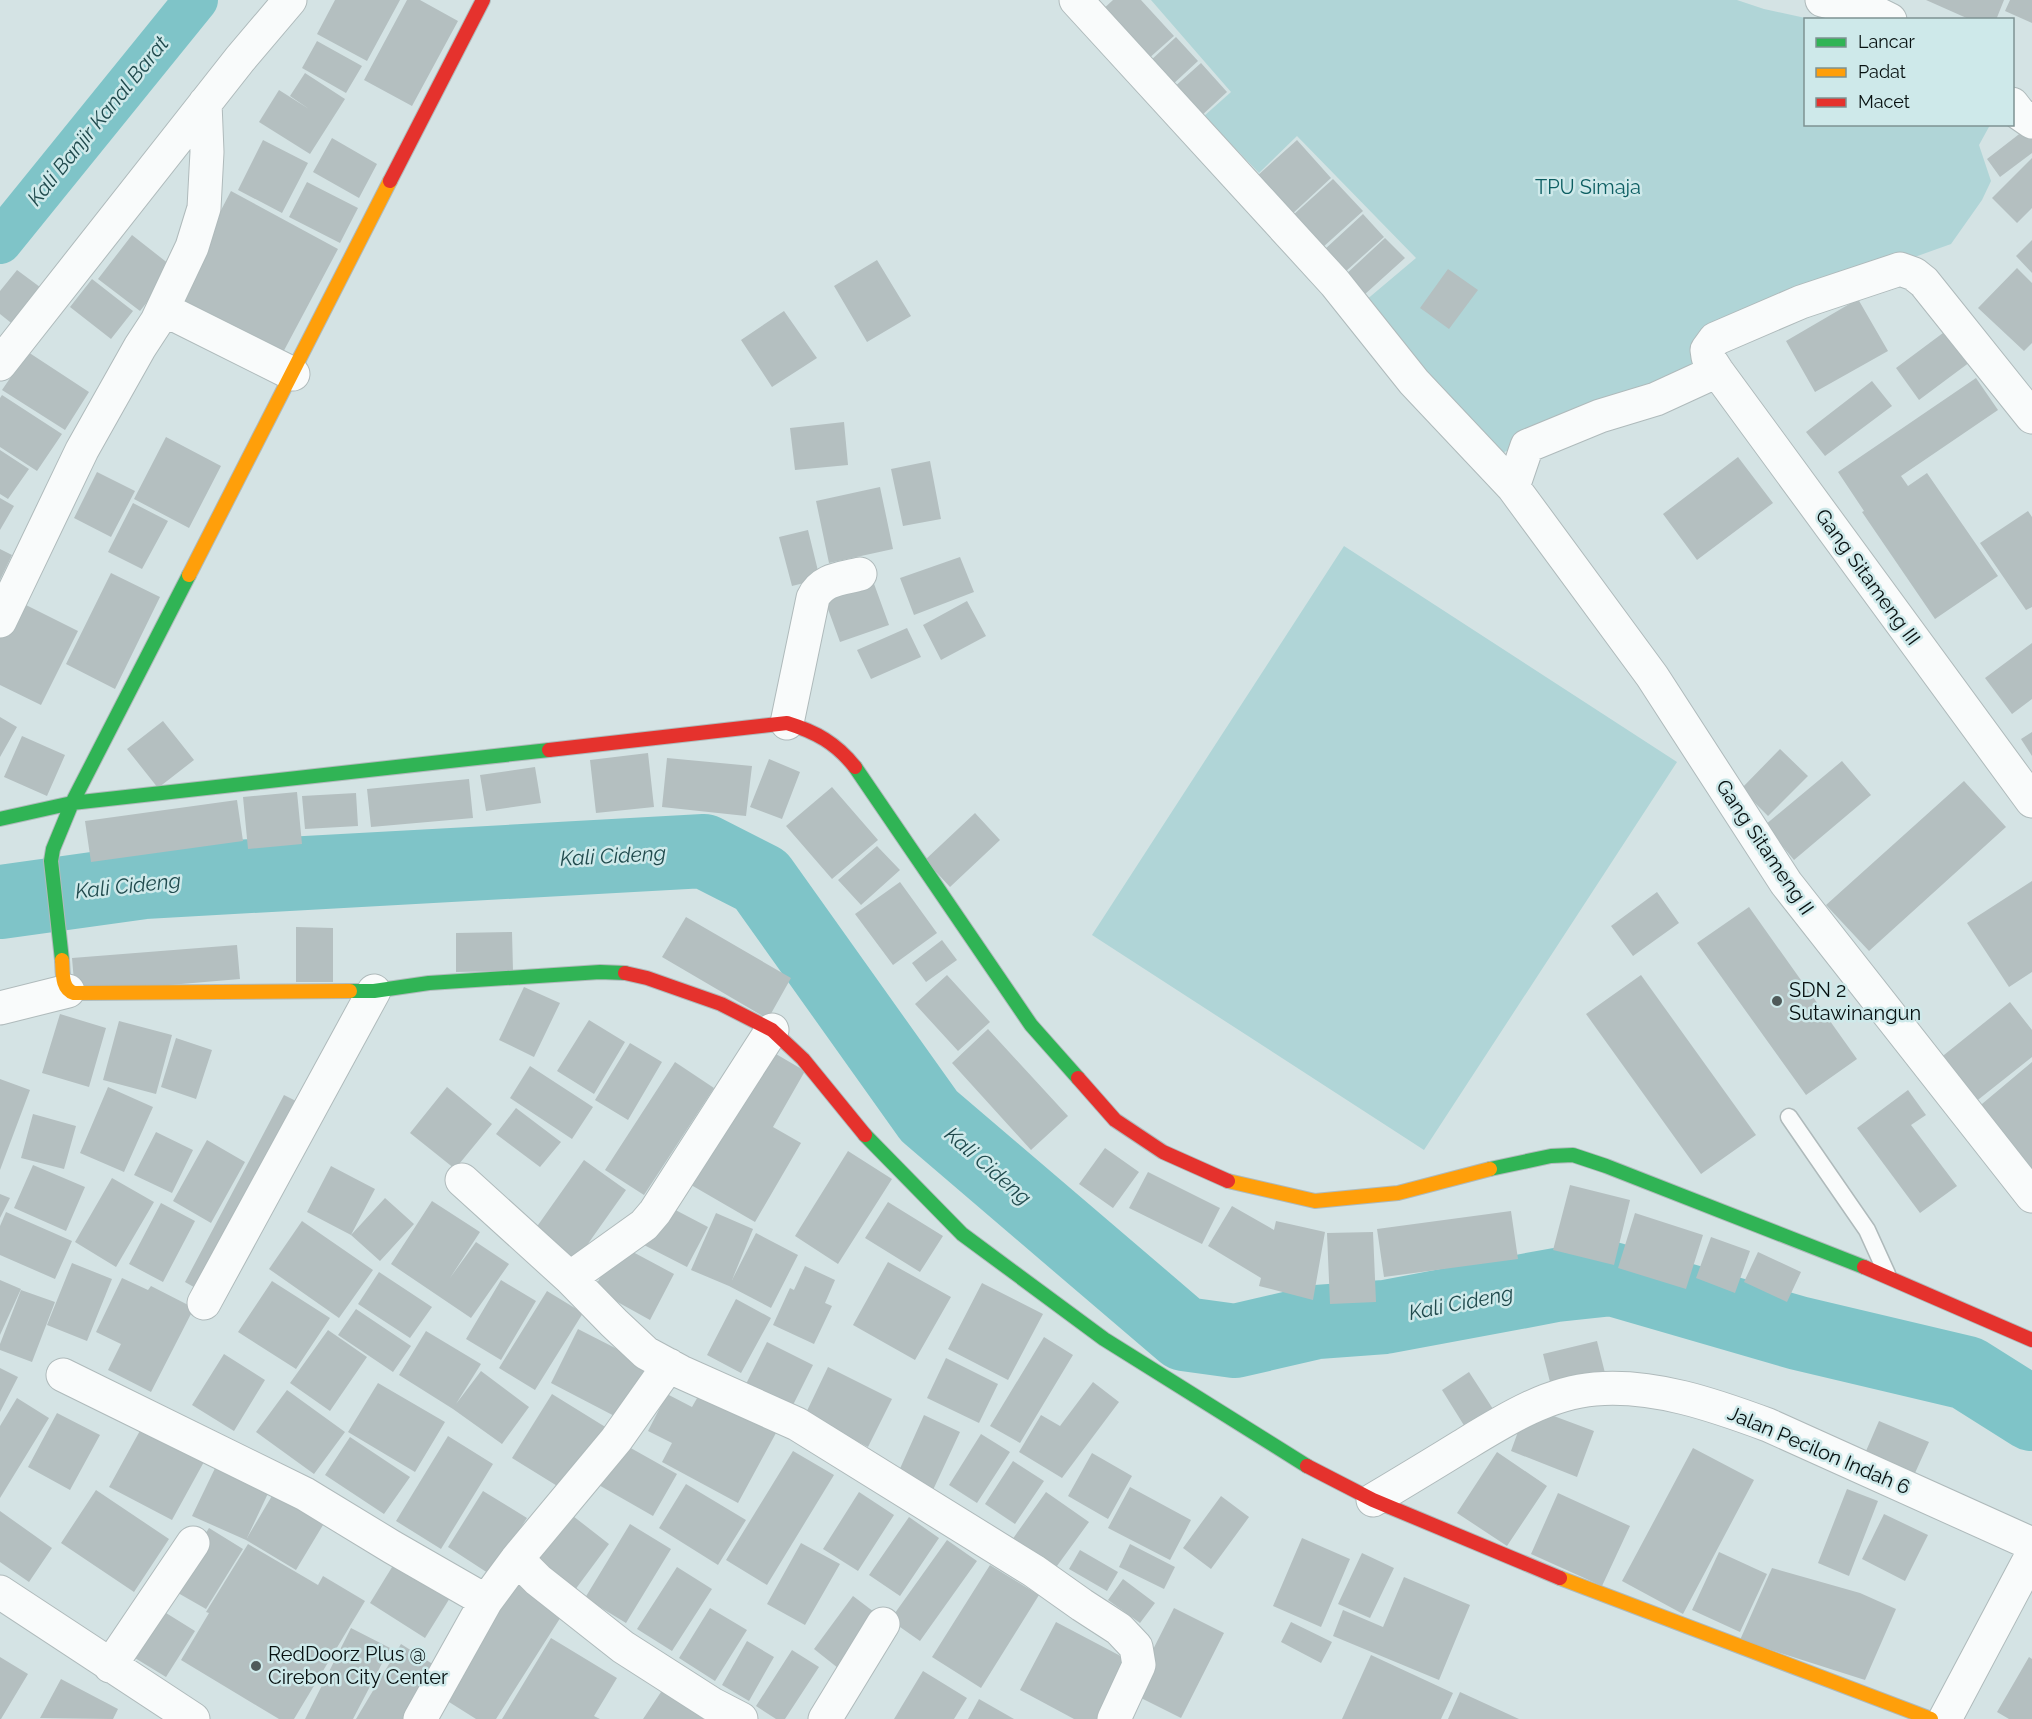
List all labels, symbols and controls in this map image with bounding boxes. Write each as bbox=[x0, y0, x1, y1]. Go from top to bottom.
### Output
legend bbox=[1804, 18, 2014, 126]
water label: Kali Banjir Kanal Barat bbox=[22, 31, 174, 210]
text: Lancar bbox=[1858, 31, 1915, 52]
text: Padat bbox=[1858, 61, 1906, 82]
text: Macet bbox=[1858, 91, 1910, 112]
park label: TPU Simaja bbox=[1535, 175, 1641, 199]
street label: Gang Sitameng III bbox=[1811, 504, 1925, 650]
street label: Gang Sitameng II bbox=[1711, 775, 1819, 919]
water label: Kali Cideng bbox=[559, 840, 667, 871]
water label: Kali Cideng bbox=[74, 868, 182, 903]
place label: SDN 2 Sutawinangun bbox=[1789, 978, 1921, 1025]
marker: SDN 2 Sutawinangun bbox=[1770, 994, 1784, 1008]
water label: Kali Cideng bbox=[940, 1121, 1037, 1210]
water label: Kali Cideng bbox=[1406, 1280, 1515, 1325]
street label: Jalan Pecilon Indah 6 bbox=[1724, 1401, 1914, 1499]
place label: RedDoorz Plus @ Cirebon City Center bbox=[268, 1642, 448, 1689]
marker: RedDoorz Plus @ Cirebon City Center bbox=[249, 1659, 263, 1673]

